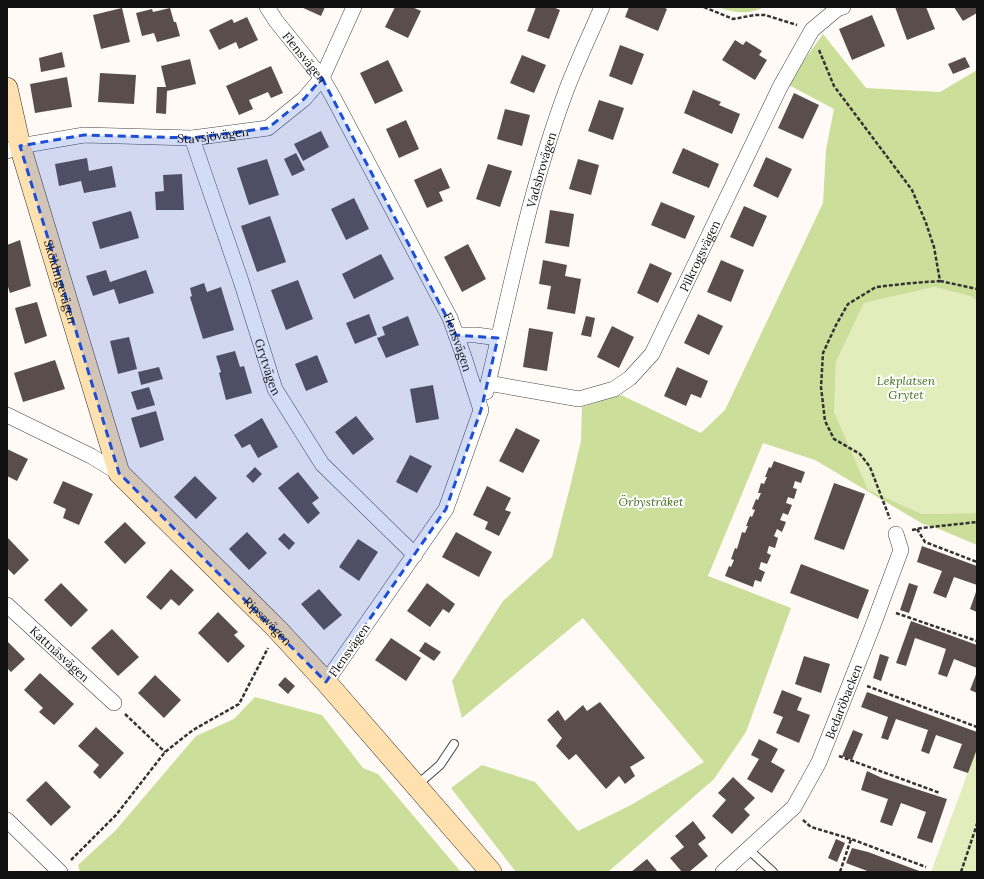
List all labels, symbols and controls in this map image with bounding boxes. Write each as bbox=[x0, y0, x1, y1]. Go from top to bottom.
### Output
street label: Flensvägen bbox=[280, 28, 330, 85]
street label: Stavsjövägen bbox=[177, 123, 249, 146]
street label: Vadsbrovägen bbox=[522, 130, 559, 210]
street label: Pilkrogsvägen bbox=[676, 217, 723, 294]
street label: Sköldingevägen bbox=[41, 238, 81, 325]
street label: Flensvägen bbox=[441, 309, 476, 373]
street label: Grytvägen bbox=[252, 337, 284, 398]
park label: Lekplatsen Grytet bbox=[877, 373, 936, 402]
park label: Örbystråket bbox=[619, 494, 684, 509]
street label: Ripsavägen bbox=[241, 593, 295, 648]
street label: Flensvägen bbox=[325, 620, 373, 680]
street label: Kattnäsvägen bbox=[27, 623, 93, 685]
street label: Bedaröbacken bbox=[821, 662, 865, 741]

